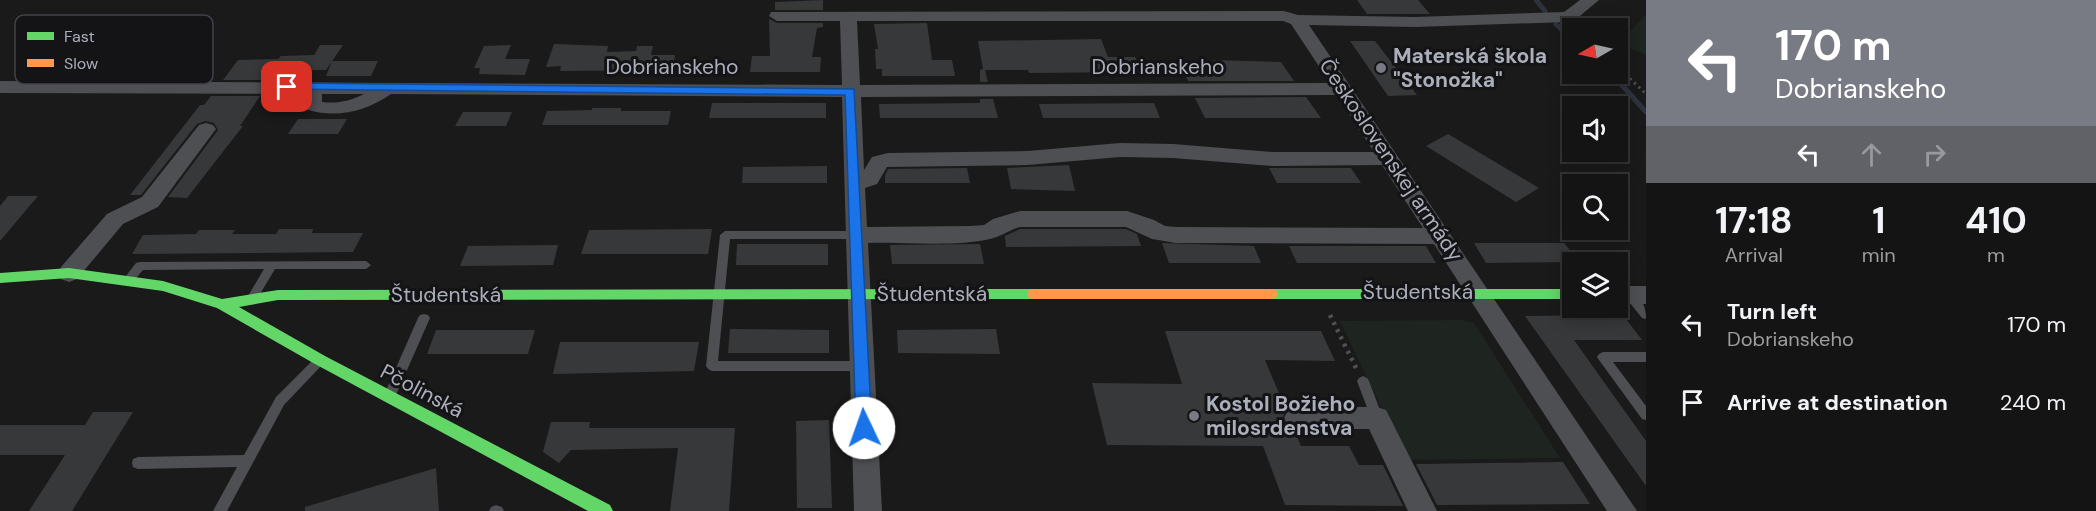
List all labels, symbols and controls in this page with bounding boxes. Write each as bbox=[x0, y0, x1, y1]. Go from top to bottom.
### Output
legend bbox=[15, 15, 213, 84]
north arrow bbox=[1562, 18, 1628, 84]
map controls bbox=[1562, 18, 1628, 318]
text: 170 m bbox=[1775, 18, 1892, 73]
icon: left bbox=[1676, 24, 1754, 102]
text: Fast bbox=[64, 26, 95, 47]
place label: Materská škola "Stonožka" bbox=[1393, 42, 1547, 94]
text: Slow bbox=[64, 53, 98, 74]
street label: Dobrianskeho bbox=[605, 53, 739, 81]
street label: Dobrianskeho bbox=[1091, 53, 1225, 81]
street label: Československej armády bbox=[1313, 53, 1470, 267]
pin bbox=[261, 61, 312, 112]
marker: Materská škola "Stonožka" bbox=[1374, 61, 1388, 75]
icon: arrive bbox=[270, 70, 303, 103]
text: Dobrianskeho bbox=[1775, 71, 1946, 106]
button: sound bbox=[1562, 96, 1628, 162]
icon: left bbox=[1792, 138, 1825, 171]
icon: ahead bbox=[1855, 138, 1888, 171]
icon: right bbox=[1918, 138, 1951, 171]
button: search bbox=[1562, 174, 1628, 240]
text: 17:18 bbox=[1715, 197, 1793, 244]
text: 1 bbox=[1872, 197, 1885, 244]
text: 410 bbox=[1965, 197, 2027, 244]
text: Arrival bbox=[1725, 242, 1783, 268]
text: min bbox=[1862, 242, 1896, 268]
text: m bbox=[1987, 242, 2005, 268]
button: layers bbox=[1562, 252, 1628, 318]
street label: Študentská bbox=[1363, 278, 1473, 306]
street label: Študentská bbox=[877, 280, 987, 308]
street label: Študentská bbox=[391, 281, 501, 309]
text: Turn left bbox=[1727, 297, 1817, 326]
icon: left bbox=[1676, 308, 1709, 341]
text: 170 m bbox=[2007, 310, 2066, 339]
text: Dobrianskeho bbox=[1727, 326, 1854, 352]
street label: Pčolinská bbox=[376, 357, 468, 425]
icon: arrive bbox=[1676, 386, 1709, 419]
text: Arrive at destination bbox=[1727, 388, 1948, 417]
text: 240 m bbox=[2000, 388, 2066, 417]
place label: Kostol Božieho milosrdenstva bbox=[1206, 390, 1355, 442]
position arrow bbox=[832, 396, 896, 460]
marker: Kostol Božieho milosrdenstva bbox=[1187, 409, 1201, 423]

